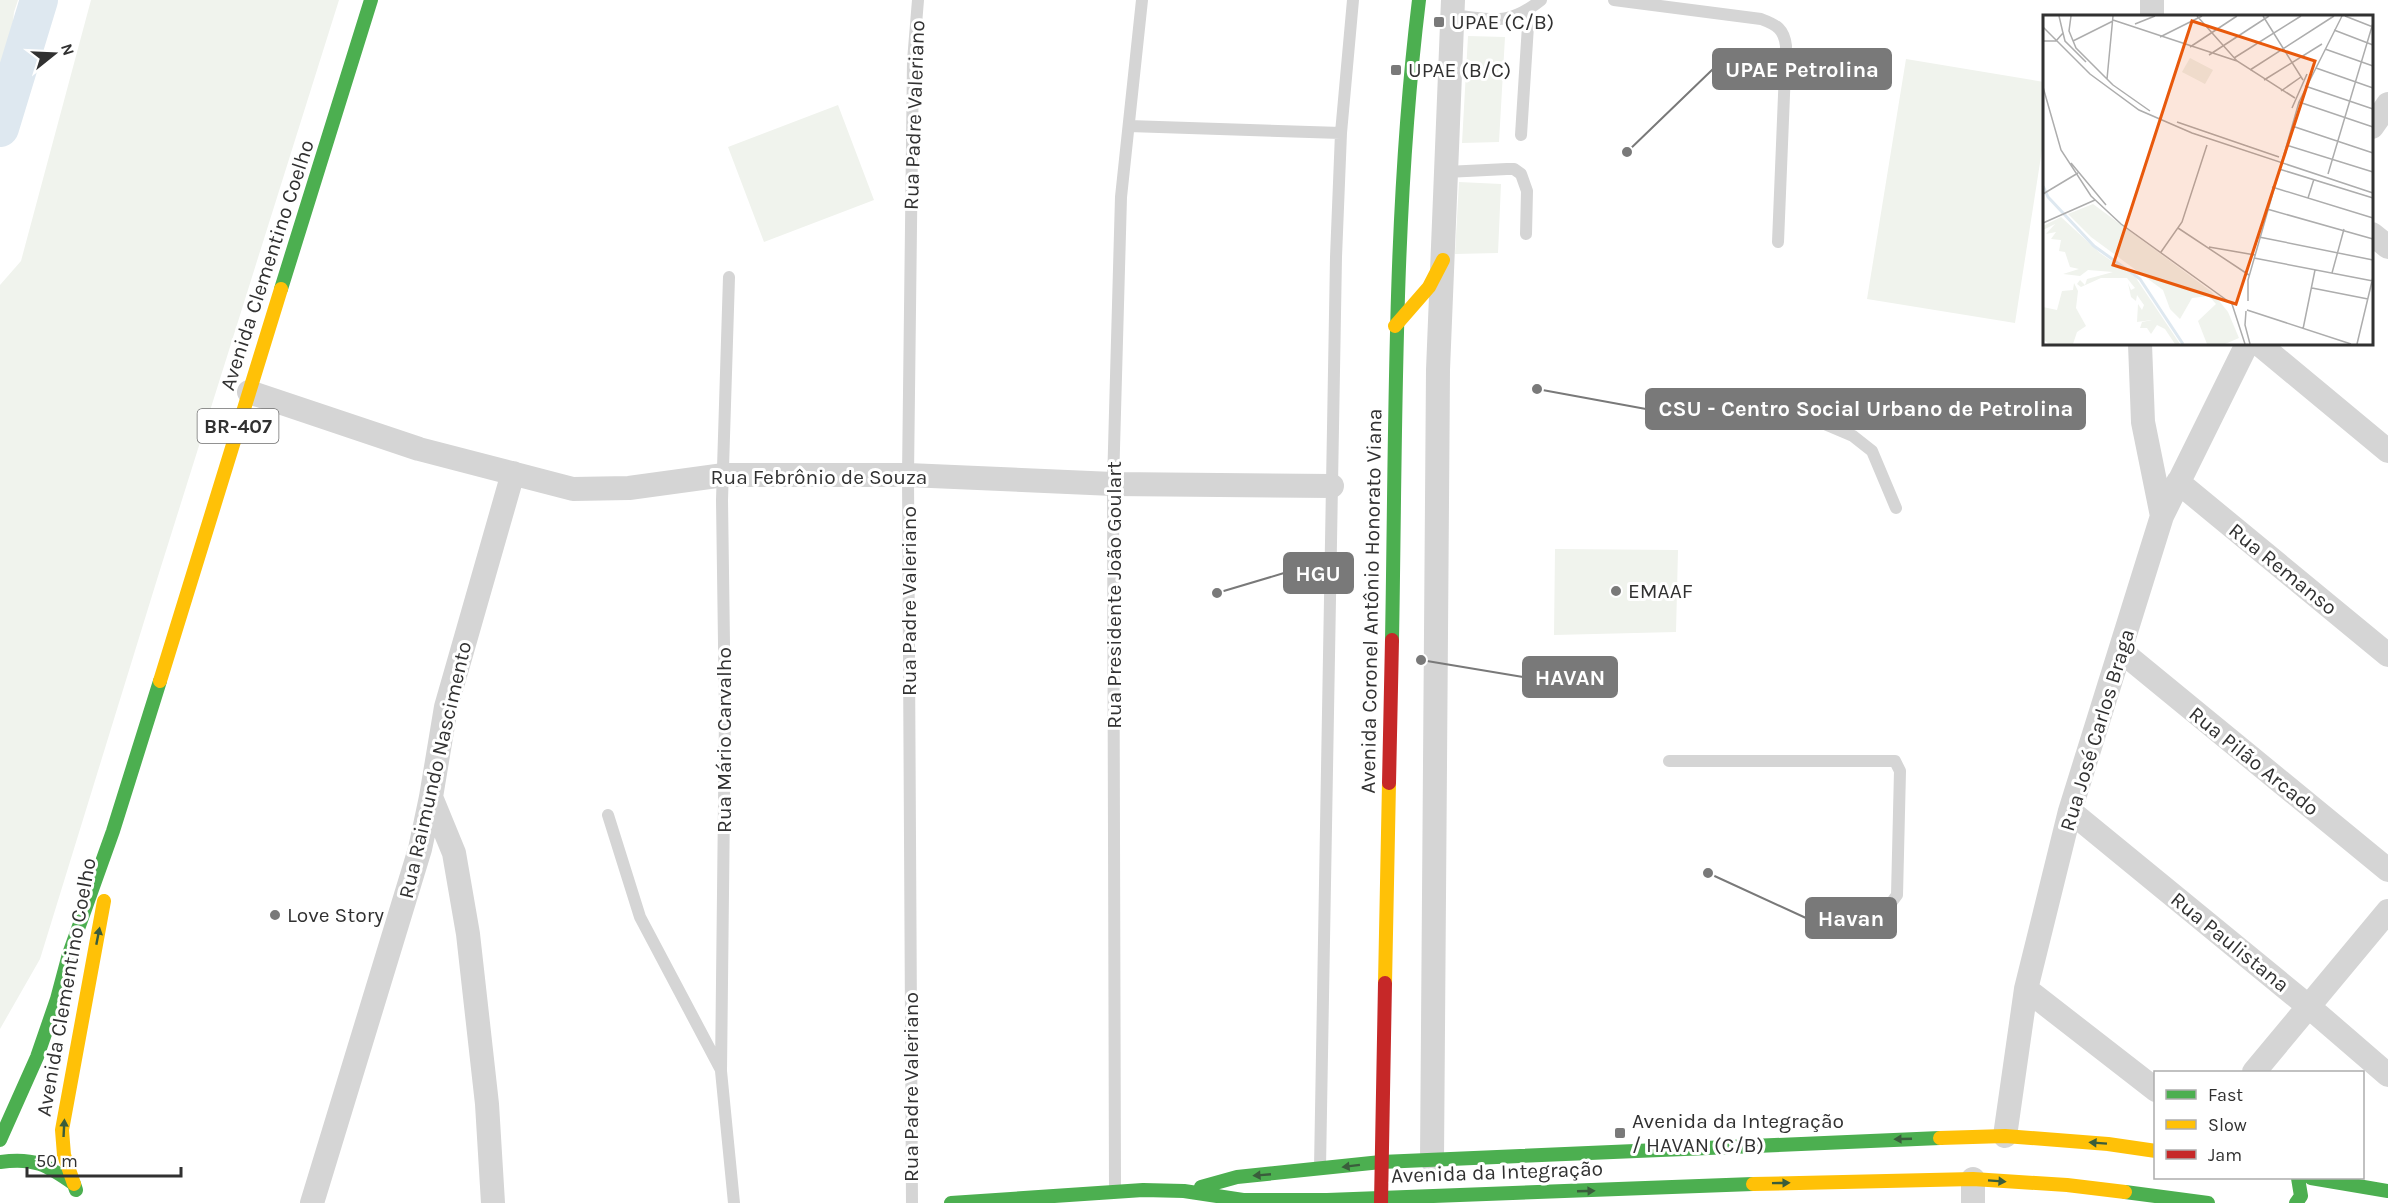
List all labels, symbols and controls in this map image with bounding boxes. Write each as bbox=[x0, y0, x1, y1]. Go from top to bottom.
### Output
place label: UPAE (C/B) bbox=[1451, 10, 1554, 34]
marker: UPAE (C/B) bbox=[1432, 15, 1446, 29]
inset map bbox=[2043, 15, 2373, 345]
street label: Rua Padre Valeriano bbox=[899, 20, 929, 210]
north arrow bbox=[24, 24, 84, 84]
text: N bbox=[57, 41, 79, 58]
callout: UPAE Petrolina bbox=[1713, 49, 1891, 89]
text: UPAE Petrolina bbox=[1725, 57, 1879, 83]
place label: UPAE (B/C) bbox=[1408, 58, 1511, 82]
marker: UPAE (B/C) bbox=[1389, 63, 1403, 77]
street label: Avenida Clementino Coelho bbox=[215, 137, 319, 393]
callout: CSU - Centro Social Urbano de Petrolina bbox=[1646, 389, 2085, 429]
text: CSU - Centro Social Urbano de Petrolina bbox=[1659, 396, 2073, 422]
street label: Avenida Coronel Antônio Honorato Viana bbox=[1356, 408, 1386, 794]
road number: BR-407 bbox=[198, 409, 278, 443]
street label: Rua Presidente João Goulart bbox=[1102, 461, 1126, 729]
street label: Rua Febrônio de Souza bbox=[711, 465, 927, 489]
street label: Rua Padre Valeriano bbox=[897, 506, 921, 696]
street label: Rua Remanso bbox=[2224, 518, 2342, 620]
callout: HGU bbox=[1284, 553, 1353, 593]
text: HGU bbox=[1295, 561, 1341, 587]
place label: EMAAF bbox=[1628, 579, 1693, 603]
marker: EMAAF bbox=[1609, 584, 1623, 598]
street label: Rua José Carlos Braga bbox=[2055, 626, 2139, 834]
street label: Rua Raimundo Nascimento bbox=[394, 639, 476, 901]
street label: Rua Mário Carvalho bbox=[712, 647, 736, 833]
callout: HAVAN bbox=[1523, 657, 1617, 697]
text: HAVAN bbox=[1535, 665, 1605, 691]
street label: Rua Pilão Arcado bbox=[2184, 701, 2324, 821]
street label: Avenida Clementino Coelho bbox=[31, 856, 101, 1118]
street label: Rua Paulistana bbox=[2166, 887, 2294, 997]
callout: Havan bbox=[1806, 898, 1896, 938]
place label: Love Story bbox=[287, 903, 384, 927]
text: Havan bbox=[1818, 906, 1884, 932]
marker: Love Story bbox=[268, 908, 282, 922]
one-way arrow bbox=[94, 926, 103, 945]
street label: Rua Padre Valeriano bbox=[899, 992, 923, 1182]
legend bbox=[2154, 1071, 2364, 1179]
text: Fast bbox=[2208, 1084, 2243, 1106]
place label: Avenida da Integração / HAVAN (C/B) bbox=[1632, 1109, 1844, 1157]
text: Slow bbox=[2208, 1114, 2247, 1136]
one-way arrow bbox=[59, 1118, 68, 1137]
marker: Avenida da Integração / HAVAN (C/B) bbox=[1613, 1126, 1627, 1140]
one-way arrow bbox=[1893, 1135, 1912, 1144]
one-way arrow bbox=[2088, 1138, 2107, 1148]
scale bar bbox=[27, 1140, 182, 1178]
text: Jam bbox=[2208, 1144, 2242, 1166]
text: 50 m bbox=[36, 1150, 78, 1172]
street label: Avenida da Integração bbox=[1391, 1156, 1603, 1188]
one-way arrow bbox=[1341, 1161, 1360, 1170]
one-way arrow bbox=[1252, 1170, 1271, 1180]
one-way arrow bbox=[1987, 1176, 2006, 1185]
one-way arrow bbox=[1772, 1178, 1791, 1188]
one-way arrow bbox=[1577, 1186, 1596, 1195]

